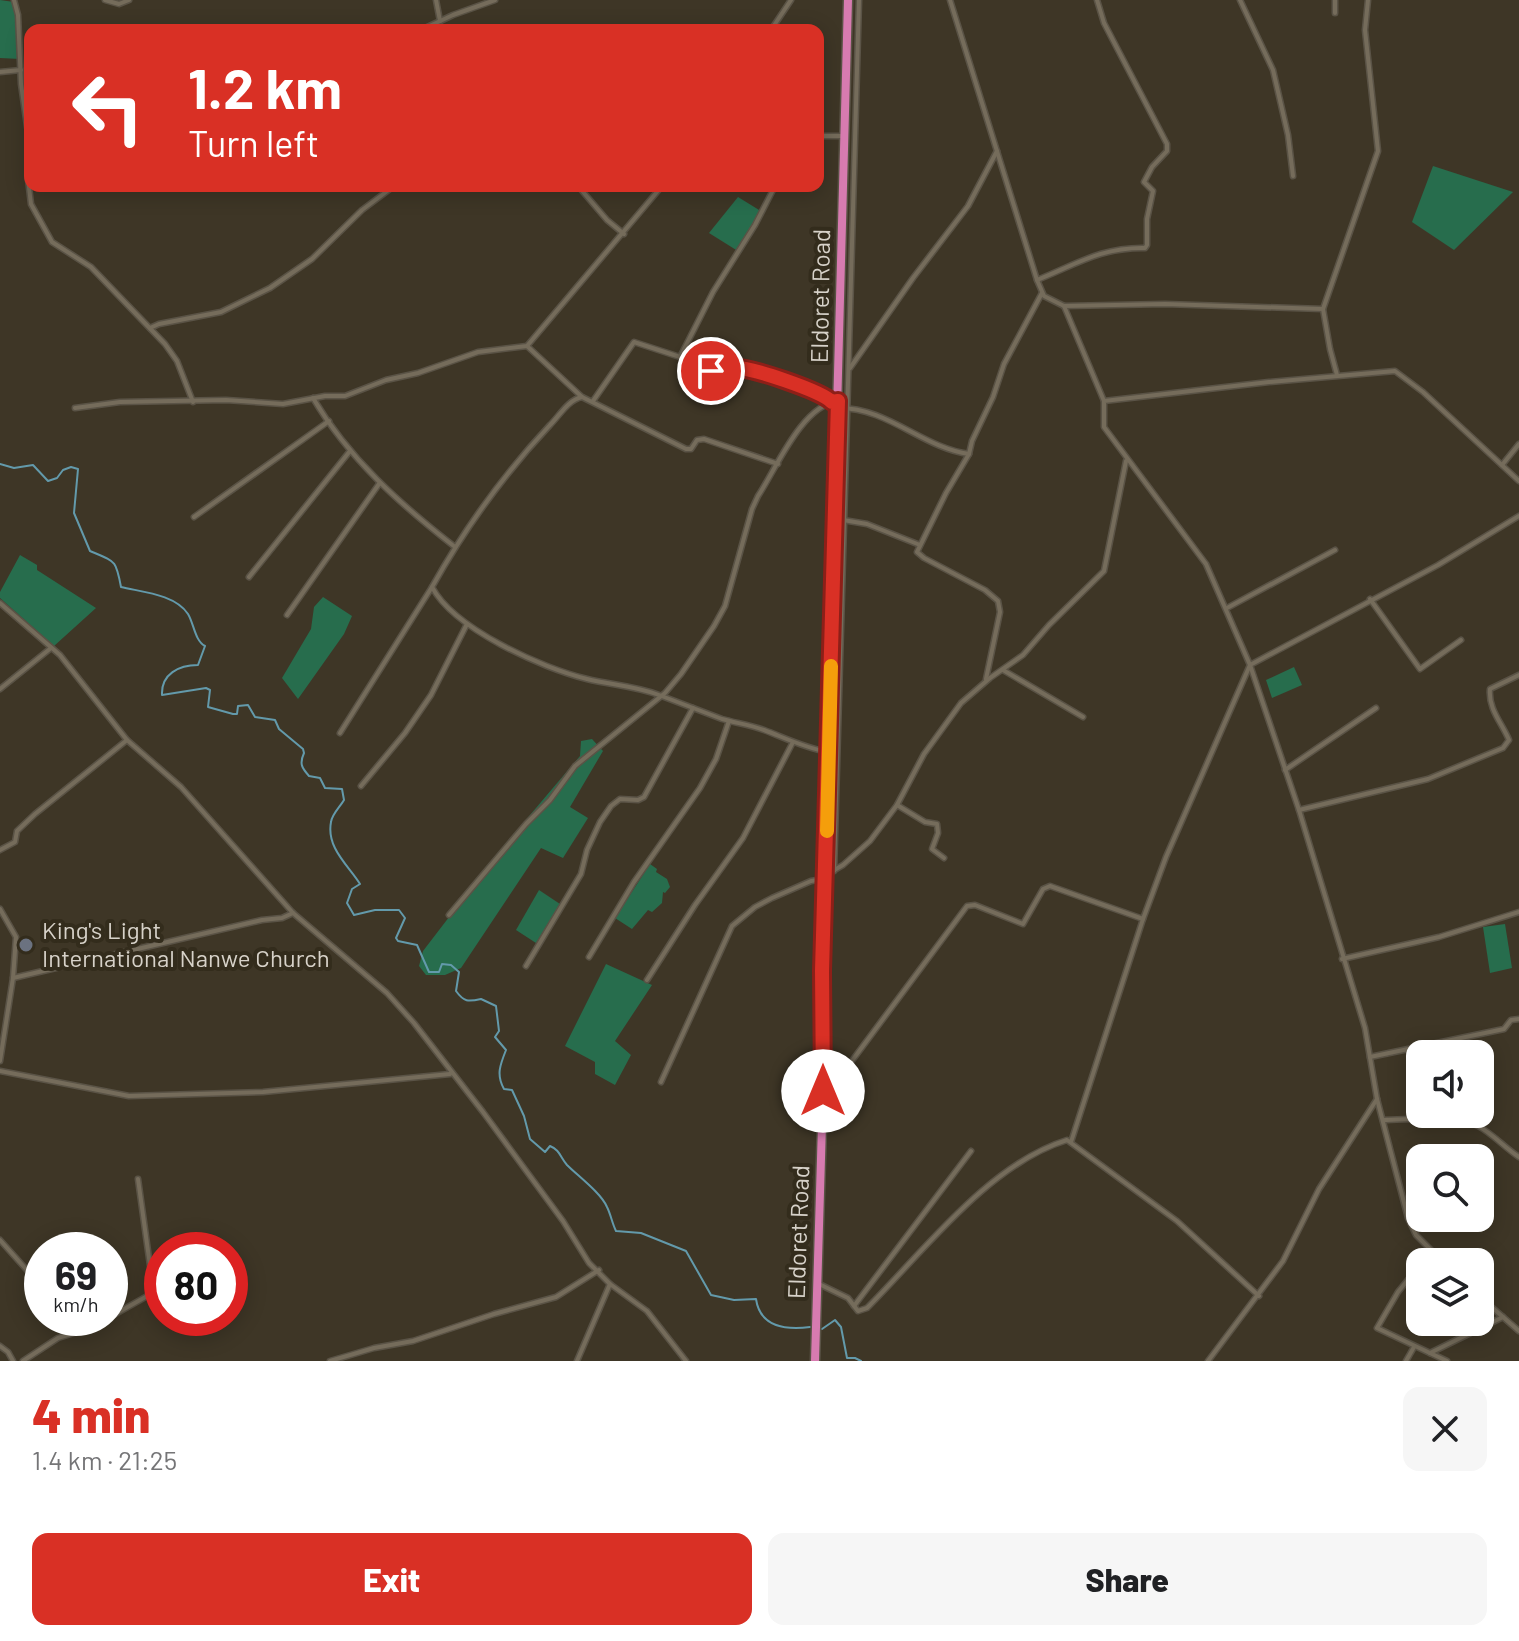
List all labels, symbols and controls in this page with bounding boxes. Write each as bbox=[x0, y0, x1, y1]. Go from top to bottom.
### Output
text: 1.2 km bbox=[188, 53, 342, 120]
icon: left bbox=[56, 56, 160, 160]
text: Turn left bbox=[188, 121, 319, 164]
street label: Eldoret Road bbox=[804, 229, 835, 363]
pin bbox=[677, 337, 745, 405]
icon: arrive bbox=[689, 349, 733, 393]
place label: King's Light International Nanwe Church bbox=[42, 915, 330, 972]
marker: King's Light International Nanwe Church bbox=[17, 936, 35, 954]
map controls bbox=[1406, 1040, 1494, 1336]
button: sound bbox=[1406, 1040, 1494, 1128]
position arrow bbox=[781, 1049, 865, 1133]
button: search bbox=[1406, 1144, 1494, 1232]
street label: Eldoret Road bbox=[781, 1164, 814, 1299]
speed limit sign: 80 bbox=[144, 1232, 248, 1336]
button: layers bbox=[1406, 1248, 1494, 1336]
text: 69 bbox=[55, 1250, 97, 1298]
text: km/h bbox=[53, 1292, 99, 1316]
text: 4 min bbox=[32, 1385, 150, 1443]
button: close bbox=[1403, 1387, 1487, 1471]
text: 1.4 km · 21:25 bbox=[32, 1444, 177, 1475]
button: Exit bbox=[32, 1533, 752, 1625]
button: Share bbox=[768, 1533, 1487, 1625]

